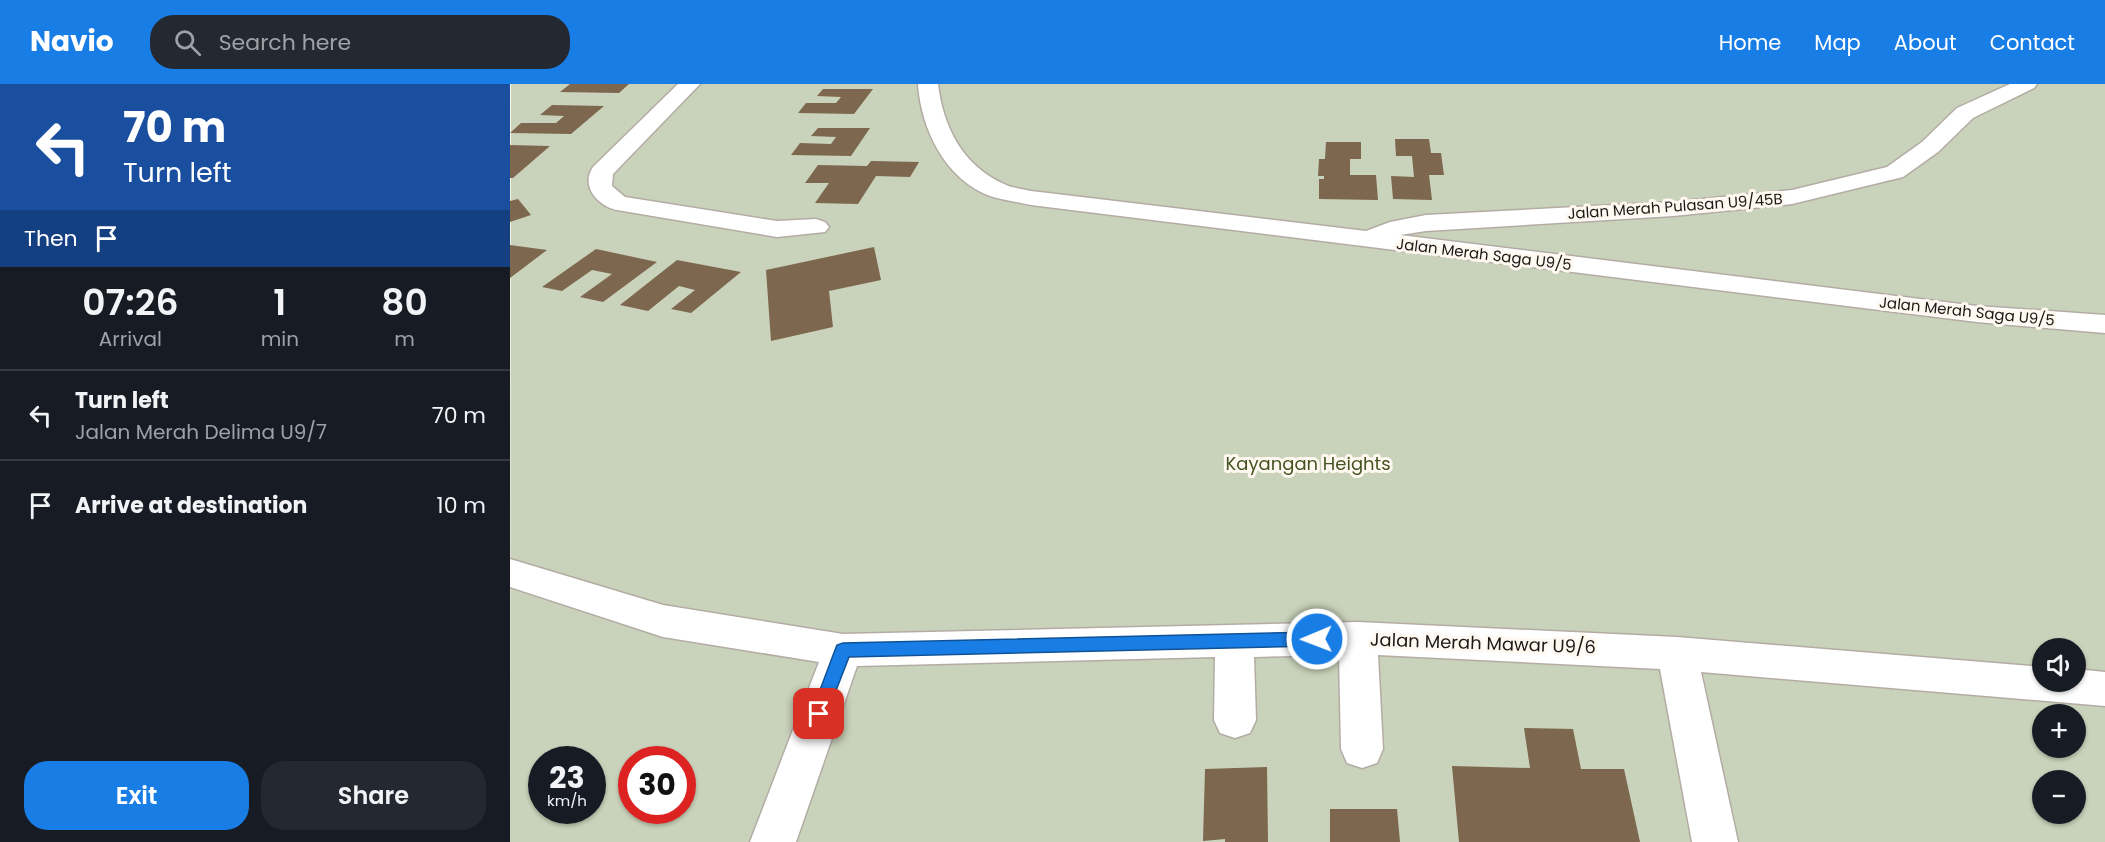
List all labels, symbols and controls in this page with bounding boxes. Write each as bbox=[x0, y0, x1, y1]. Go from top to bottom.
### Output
search box bbox=[150, 15, 570, 69]
text: Navio bbox=[30, 22, 114, 61]
icon: search bbox=[171, 26, 204, 59]
text: Search here bbox=[219, 27, 351, 58]
text: Home bbox=[1719, 28, 1781, 57]
text: Map bbox=[1814, 28, 1861, 57]
text: About bbox=[1894, 28, 1957, 57]
text: Contact bbox=[1990, 28, 2075, 57]
text: 70 m bbox=[123, 98, 226, 157]
icon: left bbox=[24, 108, 102, 186]
text: Turn left bbox=[123, 154, 232, 191]
street label: Jalan Merah Pulasan U9/45B bbox=[1567, 188, 1783, 224]
icon: arrive bbox=[90, 222, 123, 255]
text: Then bbox=[24, 223, 78, 254]
street label: Jalan Merah Saga U9/5 bbox=[1395, 233, 1573, 275]
text: 07:26 bbox=[82, 277, 178, 328]
text: 1 bbox=[273, 277, 286, 328]
text: 80 bbox=[381, 277, 428, 328]
street label: Jalan Merah Saga U9/5 bbox=[1878, 291, 2056, 331]
text: Arrival bbox=[99, 325, 162, 353]
text: min bbox=[261, 325, 299, 353]
text: m bbox=[394, 325, 415, 353]
text: Turn left bbox=[75, 385, 169, 416]
icon: left bbox=[24, 399, 57, 432]
text: 70 m bbox=[432, 400, 486, 431]
text: Jalan Merah Delima U9/7 bbox=[75, 418, 327, 446]
park label: Kayangan Heights bbox=[1225, 451, 1391, 476]
icon: arrive bbox=[24, 489, 57, 522]
text: Arrive at destination bbox=[75, 490, 307, 521]
text: 10 m bbox=[437, 490, 486, 521]
position arrow bbox=[1285, 607, 1349, 671]
street label: Jalan Merah Mawar U9/6 bbox=[1370, 627, 1596, 659]
map controls bbox=[2032, 638, 2086, 824]
button: sound bbox=[2032, 638, 2086, 692]
pin bbox=[793, 688, 844, 739]
icon: arrive bbox=[802, 697, 835, 730]
button: + bbox=[2032, 704, 2086, 758]
speed limit sign: 30 bbox=[618, 746, 696, 824]
text: 23 bbox=[549, 756, 585, 799]
button: Exit bbox=[24, 761, 249, 830]
button: Share bbox=[261, 761, 486, 830]
button: − bbox=[2032, 770, 2086, 824]
text: km/h bbox=[547, 790, 587, 811]

